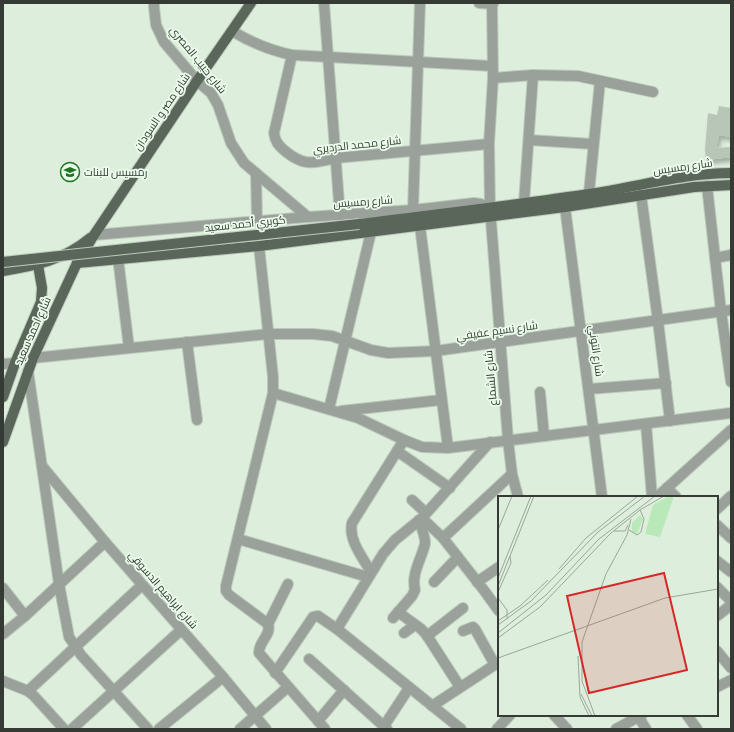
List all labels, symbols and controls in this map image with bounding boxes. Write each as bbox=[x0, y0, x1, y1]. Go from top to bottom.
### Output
street label: شارع حبيب المصري bbox=[165, 23, 230, 98]
street label: شارع مصر و السودان bbox=[130, 70, 194, 154]
street label: شارع محمد الدرديري bbox=[312, 133, 402, 158]
street label: شارع رمسيس bbox=[652, 155, 714, 179]
school or university icon: رمسيس للبنات bbox=[59, 161, 81, 183]
place label: رمسيس للبنات bbox=[84, 165, 147, 180]
street label: شارع رمسيس bbox=[333, 192, 393, 212]
street label: كوبري أحمد سعيد bbox=[204, 212, 286, 237]
street label: شارع احمد سعيد bbox=[11, 294, 55, 368]
street label: شارع نسيم عفيفي bbox=[455, 318, 539, 345]
street label: شارع التوني bbox=[584, 324, 607, 378]
street label: شارع الشماع bbox=[481, 350, 501, 406]
inset map bbox=[498, 496, 718, 716]
street label: شارع ابراهيم الدسوقي bbox=[124, 548, 201, 633]

